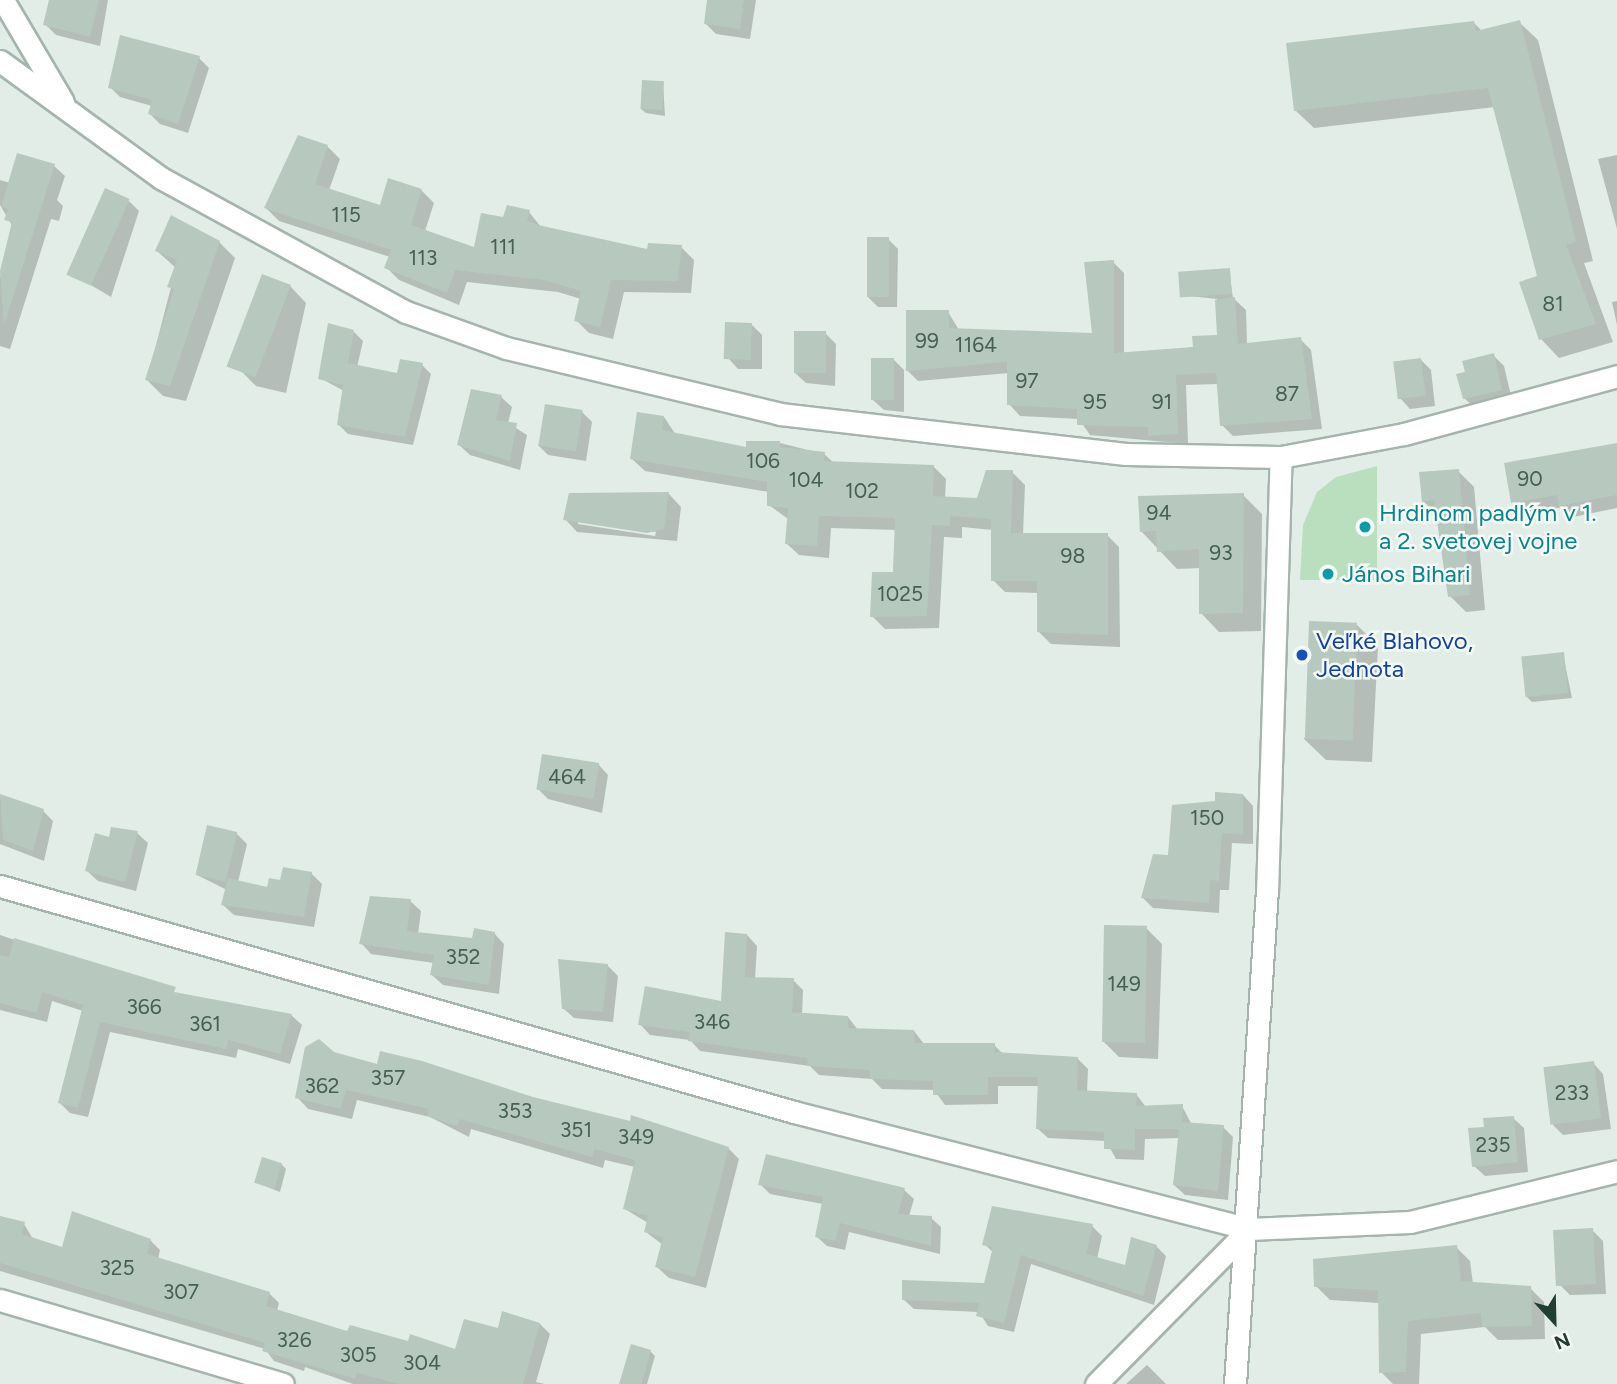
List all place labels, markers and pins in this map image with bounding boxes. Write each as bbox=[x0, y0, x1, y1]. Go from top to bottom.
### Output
place label: Hrdinom padlým v 1. a 2. svetovej vojne bbox=[1379, 499, 1596, 555]
marker: Hrdinom padlým v 1. a 2. svetovej vojne bbox=[1357, 519, 1373, 535]
place label: János Bihari bbox=[1342, 560, 1471, 588]
marker: János Bihari bbox=[1320, 566, 1336, 582]
place label: Veľké Blahovo, Jednota bbox=[1316, 627, 1473, 683]
marker: Veľké Blahovo, Jednota bbox=[1294, 647, 1310, 663]

